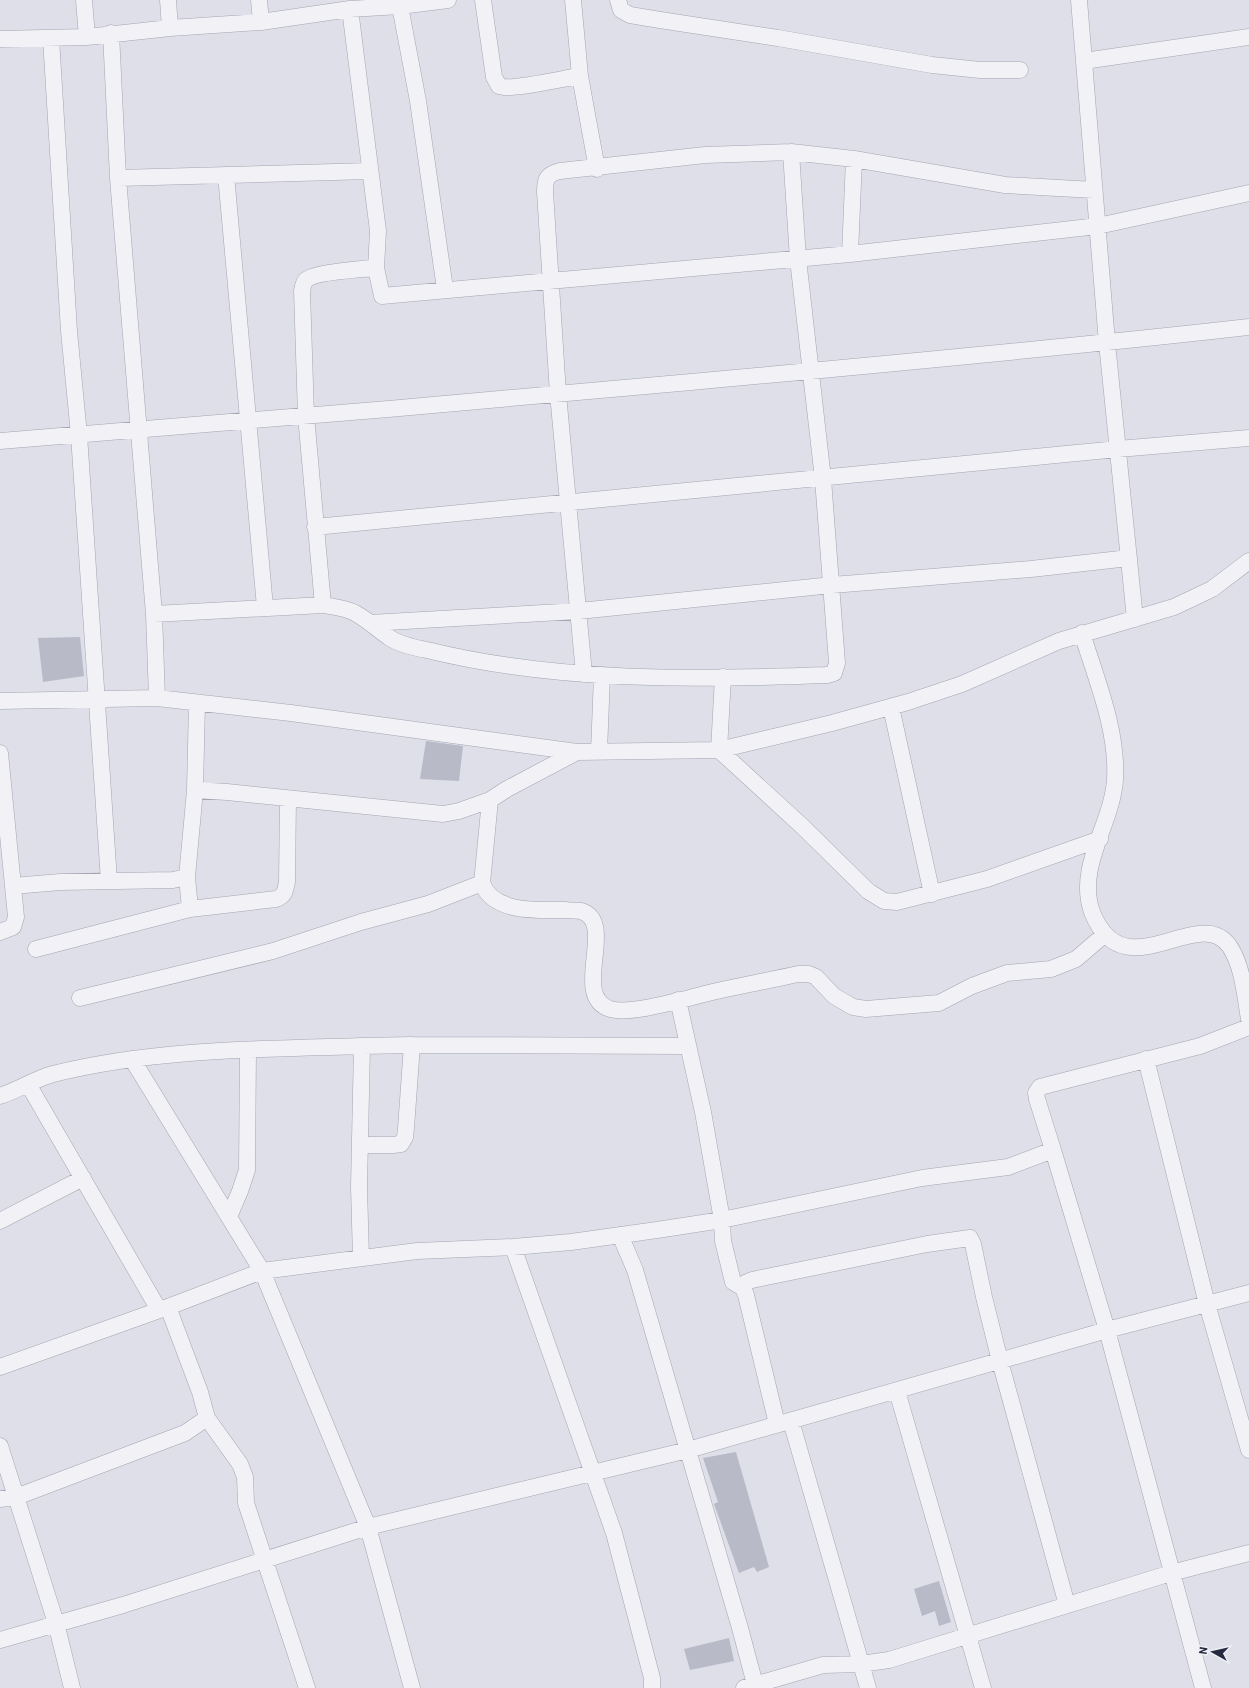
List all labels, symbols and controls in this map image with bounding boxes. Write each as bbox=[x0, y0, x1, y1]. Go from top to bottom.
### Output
north arrow bbox=[1193, 1632, 1233, 1672]
text: N bbox=[1196, 1646, 1210, 1655]

